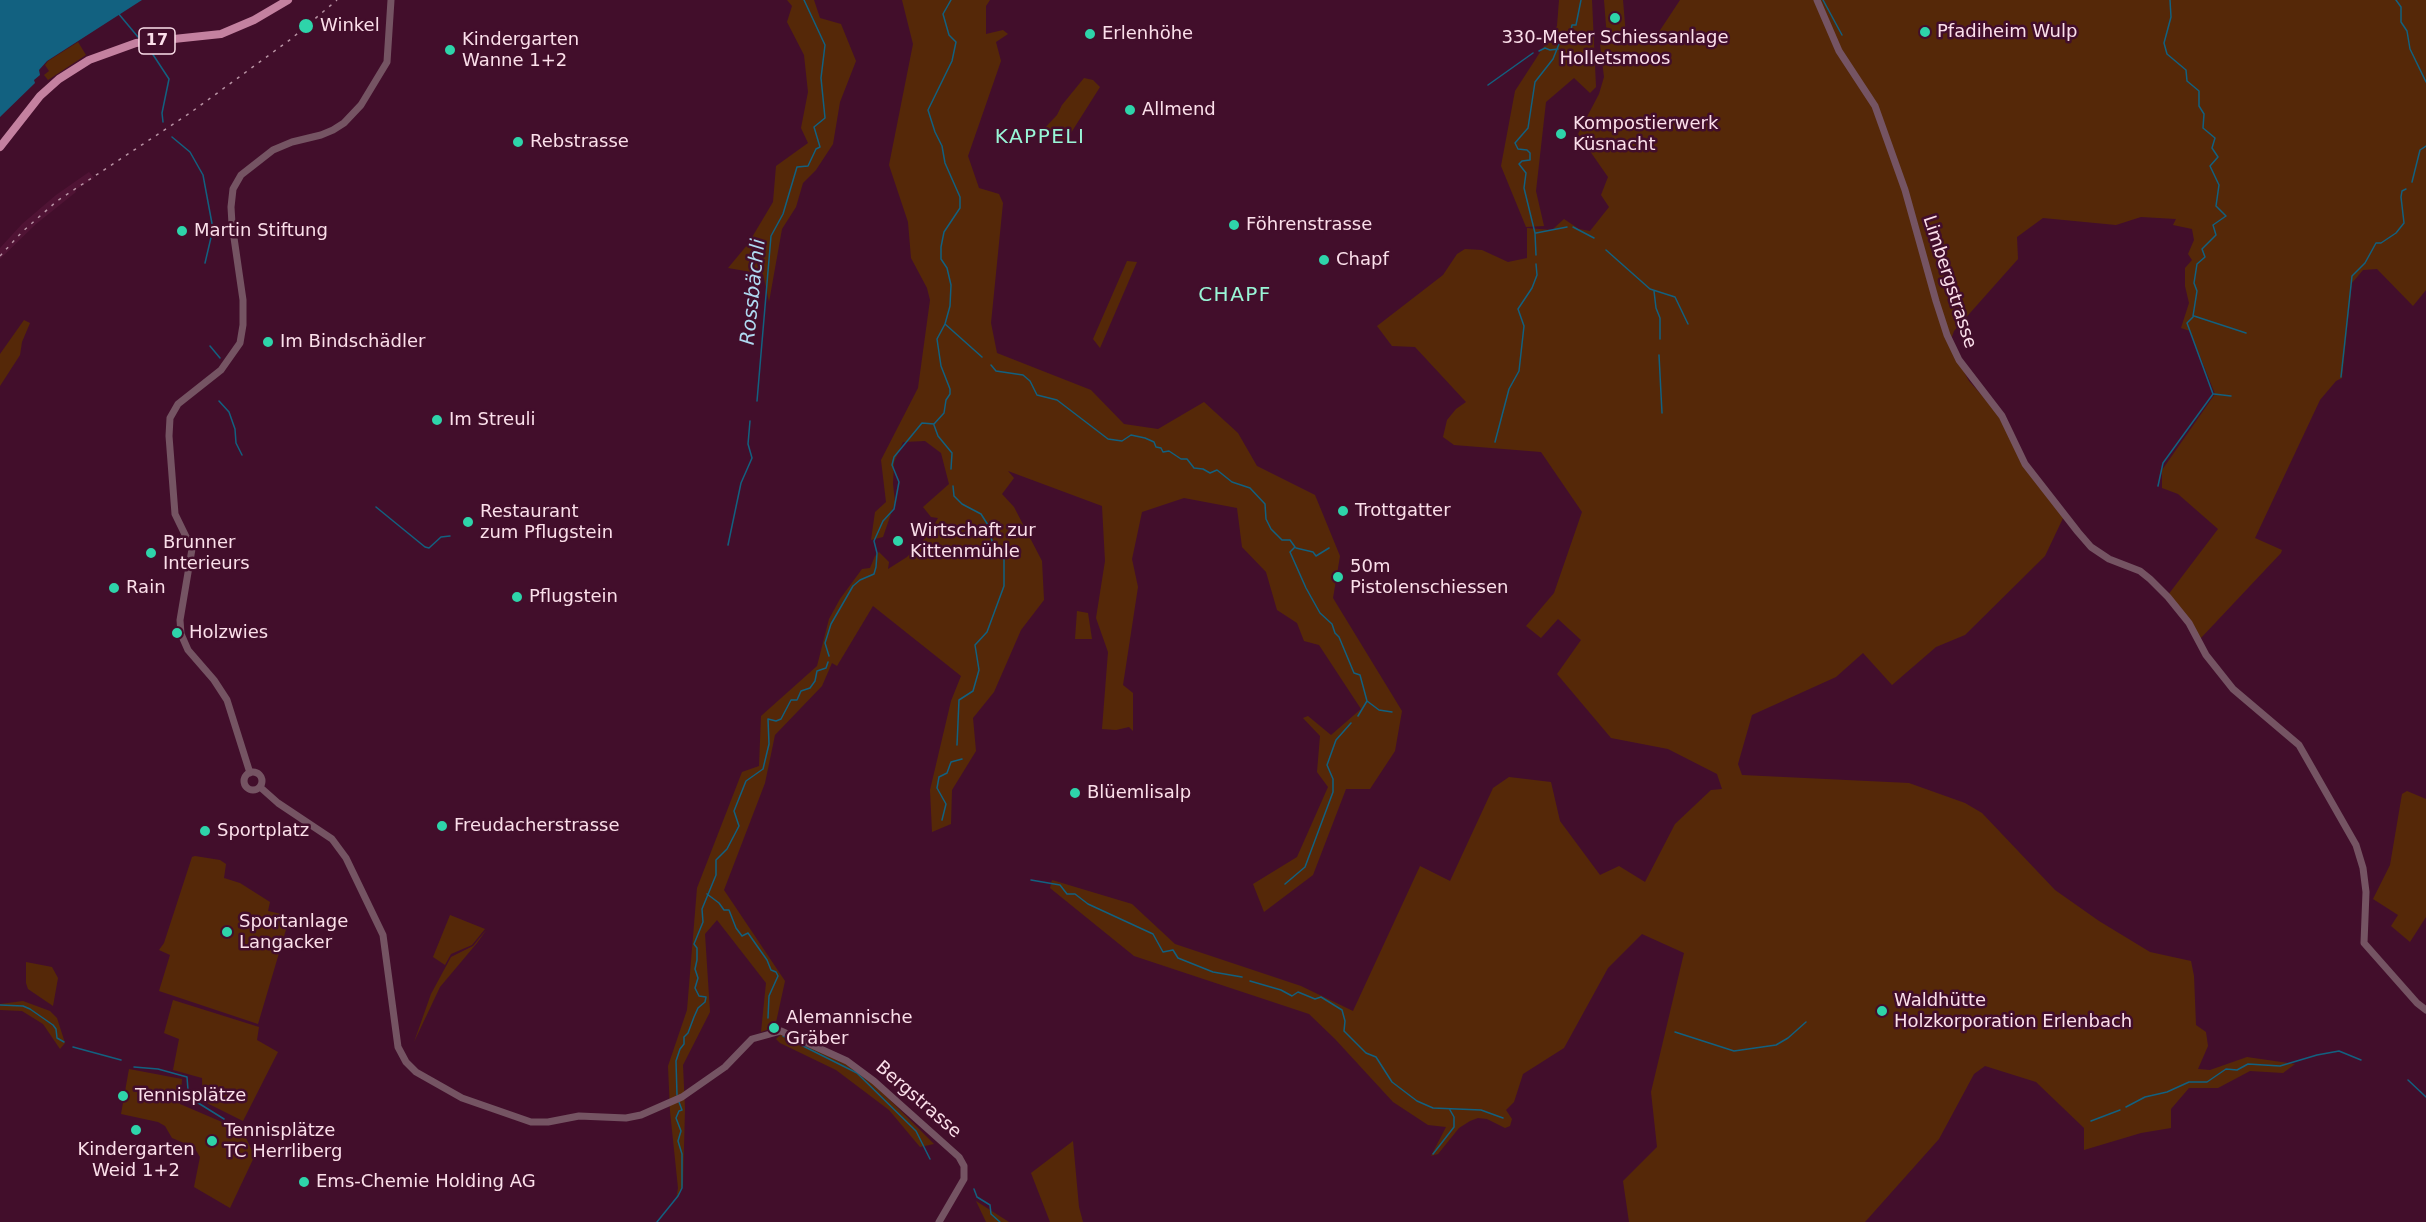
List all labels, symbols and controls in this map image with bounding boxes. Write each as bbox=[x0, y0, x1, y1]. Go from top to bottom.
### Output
marker: 330-Meter Schiessanlage Holletsmoos bbox=[1608, 11, 1622, 25]
place label: Winkel bbox=[320, 15, 380, 37]
marker: Winkel bbox=[297, 17, 315, 35]
place label: Pfadiheim Wulp bbox=[1937, 21, 2077, 43]
place label: Erlenhöhe bbox=[1102, 23, 1193, 45]
marker: Pfadiheim Wulp bbox=[1918, 25, 1932, 39]
marker: Erlenhöhe bbox=[1083, 27, 1097, 41]
place label: 330-Meter Schiessanlage Holletsmoos bbox=[1501, 27, 1729, 70]
road number: 17 bbox=[139, 28, 175, 54]
place label: Kindergarten Wanne 1+2 bbox=[462, 29, 579, 72]
marker: Kindergarten Wanne 1+2 bbox=[443, 43, 457, 57]
place label: Allmend bbox=[1142, 99, 1216, 121]
marker: Allmend bbox=[1123, 103, 1137, 117]
place label: Kompostierwerk Küsnacht bbox=[1573, 113, 1718, 156]
district label: KAPPELI bbox=[995, 126, 1085, 150]
marker: Kompostierwerk Küsnacht bbox=[1554, 127, 1568, 141]
place label: Rebstrasse bbox=[530, 131, 629, 153]
marker: Rebstrasse bbox=[511, 135, 525, 149]
street label: Limbergstrasse bbox=[1917, 213, 1981, 351]
place label: Föhrenstrasse bbox=[1246, 214, 1372, 236]
marker: Föhrenstrasse bbox=[1227, 218, 1241, 232]
place label: Martin Stiftung bbox=[194, 220, 328, 242]
marker: Martin Stiftung bbox=[175, 224, 189, 238]
water label: Rossbächli bbox=[736, 238, 772, 346]
place label: Chapf bbox=[1336, 249, 1389, 271]
marker: Chapf bbox=[1317, 253, 1331, 267]
district label: CHAPF bbox=[1198, 284, 1272, 308]
place label: Im Bindschädler bbox=[280, 331, 425, 353]
marker: Im Bindschädler bbox=[261, 335, 275, 349]
place label: Im Streuli bbox=[449, 409, 536, 431]
marker: Im Streuli bbox=[430, 413, 444, 427]
place label: Trottgatter bbox=[1355, 500, 1451, 522]
place label: Restaurant zum Pflugstein bbox=[480, 501, 613, 544]
marker: Trottgatter bbox=[1336, 504, 1350, 518]
marker: Restaurant zum Pflugstein bbox=[461, 515, 475, 529]
place label: Wirtschaft zur Kittenmühle bbox=[910, 520, 1036, 562]
place label: Brunner Interieurs bbox=[163, 532, 250, 574]
marker: Wirtschaft zur Kittenmühle bbox=[891, 534, 905, 548]
marker: Brunner Interieurs bbox=[144, 546, 158, 560]
place label: 50m Pistolenschiessen bbox=[1350, 556, 1508, 598]
marker: 50m Pistolenschiessen bbox=[1331, 570, 1345, 584]
place label: Rain bbox=[126, 577, 166, 599]
marker: Rain bbox=[107, 581, 121, 595]
place label: Pflugstein bbox=[529, 586, 618, 608]
marker: Pflugstein bbox=[510, 590, 524, 604]
place label: Holzwies bbox=[189, 622, 268, 644]
marker: Holzwies bbox=[170, 626, 184, 640]
place label: Blüemlisalp bbox=[1087, 782, 1191, 804]
marker: Blüemlisalp bbox=[1068, 786, 1082, 800]
place label: Freudacherstrasse bbox=[454, 815, 619, 837]
marker: Freudacherstrasse bbox=[435, 819, 449, 833]
place label: Sportplatz bbox=[217, 820, 309, 842]
marker: Sportplatz bbox=[198, 824, 212, 838]
place label: Sportanlage Langacker bbox=[239, 911, 348, 954]
marker: Sportanlage Langacker bbox=[220, 925, 234, 939]
place label: Waldhütte Holzkorporation Erlenbach bbox=[1894, 990, 2132, 1032]
marker: Waldhütte Holzkorporation Erlenbach bbox=[1875, 1004, 1889, 1018]
place label: Alemannische Gräber bbox=[786, 1007, 913, 1050]
marker: Alemannische Gräber bbox=[767, 1021, 781, 1035]
street label: Bergstrasse bbox=[871, 1057, 965, 1143]
place label: Tennisplätze bbox=[135, 1085, 246, 1107]
marker: Tennisplätze bbox=[116, 1089, 130, 1103]
place label: Tennisplätze TC Herrliberg bbox=[224, 1120, 342, 1162]
marker: Kindergarten Weid 1+2 bbox=[129, 1123, 143, 1137]
marker: Tennisplätze TC Herrliberg bbox=[205, 1134, 219, 1148]
place label: Kindergarten Weid 1+2 bbox=[77, 1139, 195, 1182]
place label: Ems-Chemie Holding AG bbox=[316, 1171, 536, 1193]
marker: Ems-Chemie Holding AG bbox=[297, 1175, 311, 1189]

